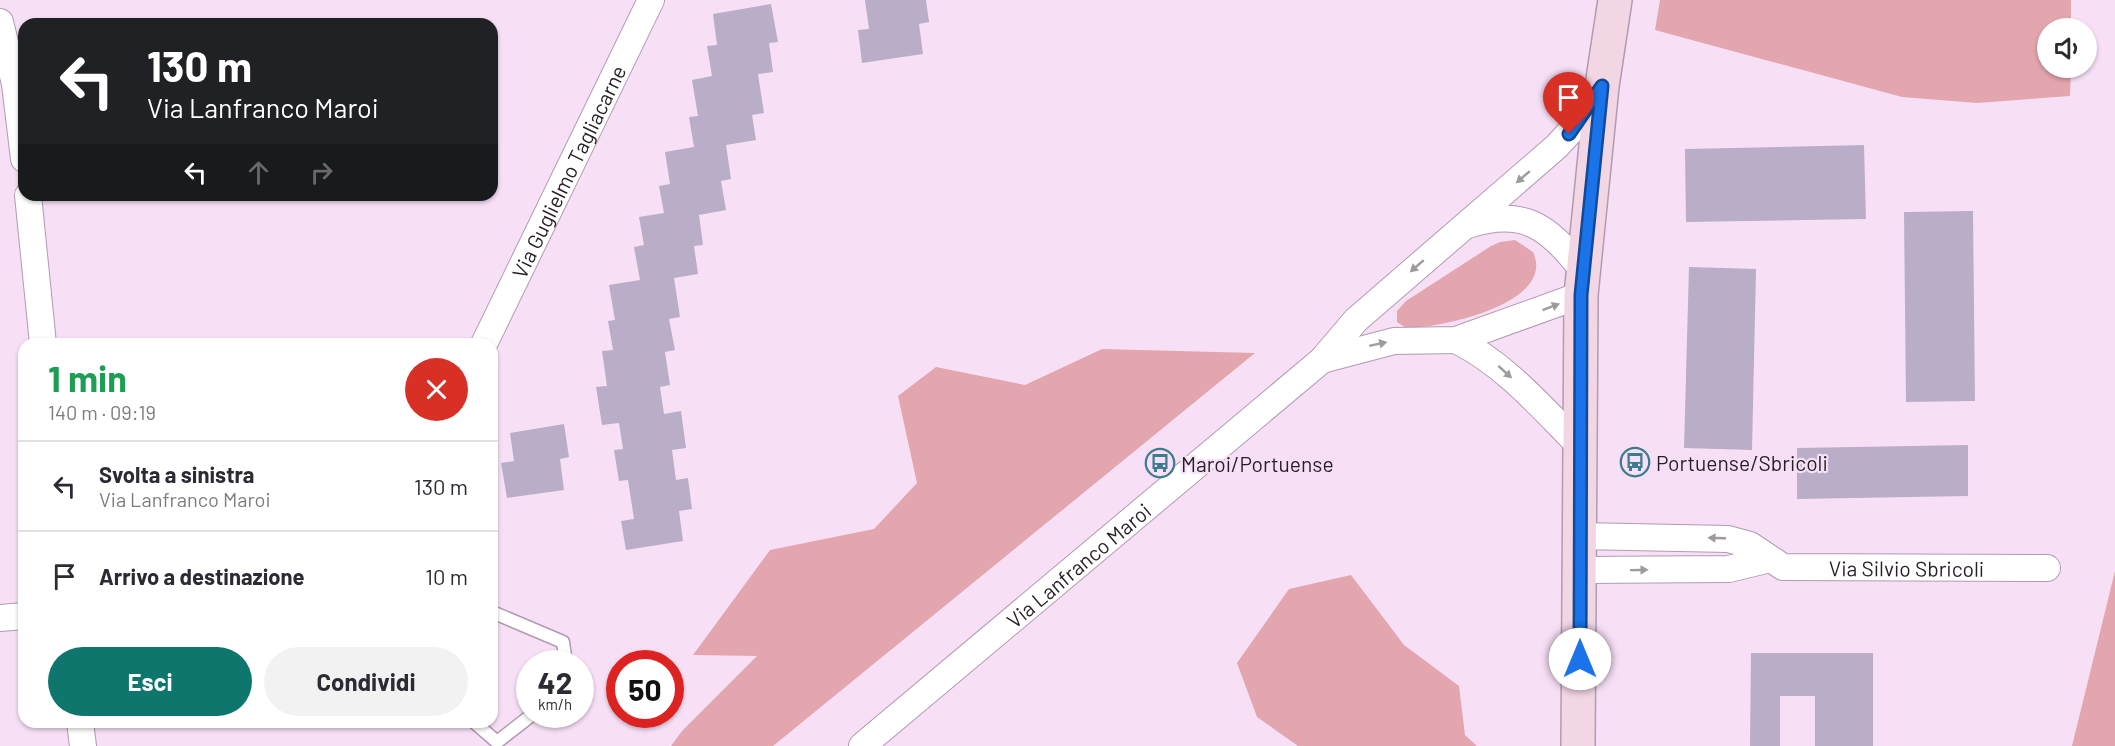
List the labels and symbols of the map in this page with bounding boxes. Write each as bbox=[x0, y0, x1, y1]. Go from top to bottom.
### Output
street label: Via Guglielmo Tagliacarne bbox=[506, 61, 630, 282]
pin bbox=[1543, 72, 1594, 134]
one-way arrow bbox=[1516, 170, 1531, 183]
one-way arrow bbox=[1410, 259, 1425, 272]
one-way arrow bbox=[1542, 302, 1560, 312]
one-way arrow bbox=[1369, 339, 1388, 348]
one-way arrow bbox=[1497, 365, 1512, 378]
bus stop icon: Portuense/Sbricoli bbox=[1619, 446, 1651, 478]
bus stop icon: Maroi/Portuense bbox=[1144, 447, 1176, 479]
place label: Portuense/Sbricoli bbox=[1656, 450, 1828, 475]
place label: Maroi/Portuense bbox=[1181, 451, 1334, 476]
street label: Via Lanfranco Maroi bbox=[1001, 497, 1155, 632]
one-way arrow bbox=[1707, 534, 1726, 543]
street label: Via Silvio Sbricoli bbox=[1829, 555, 1984, 580]
one-way arrow bbox=[1630, 565, 1649, 575]
position arrow bbox=[1548, 627, 1612, 691]
speed limit sign: 50 bbox=[606, 650, 684, 728]

